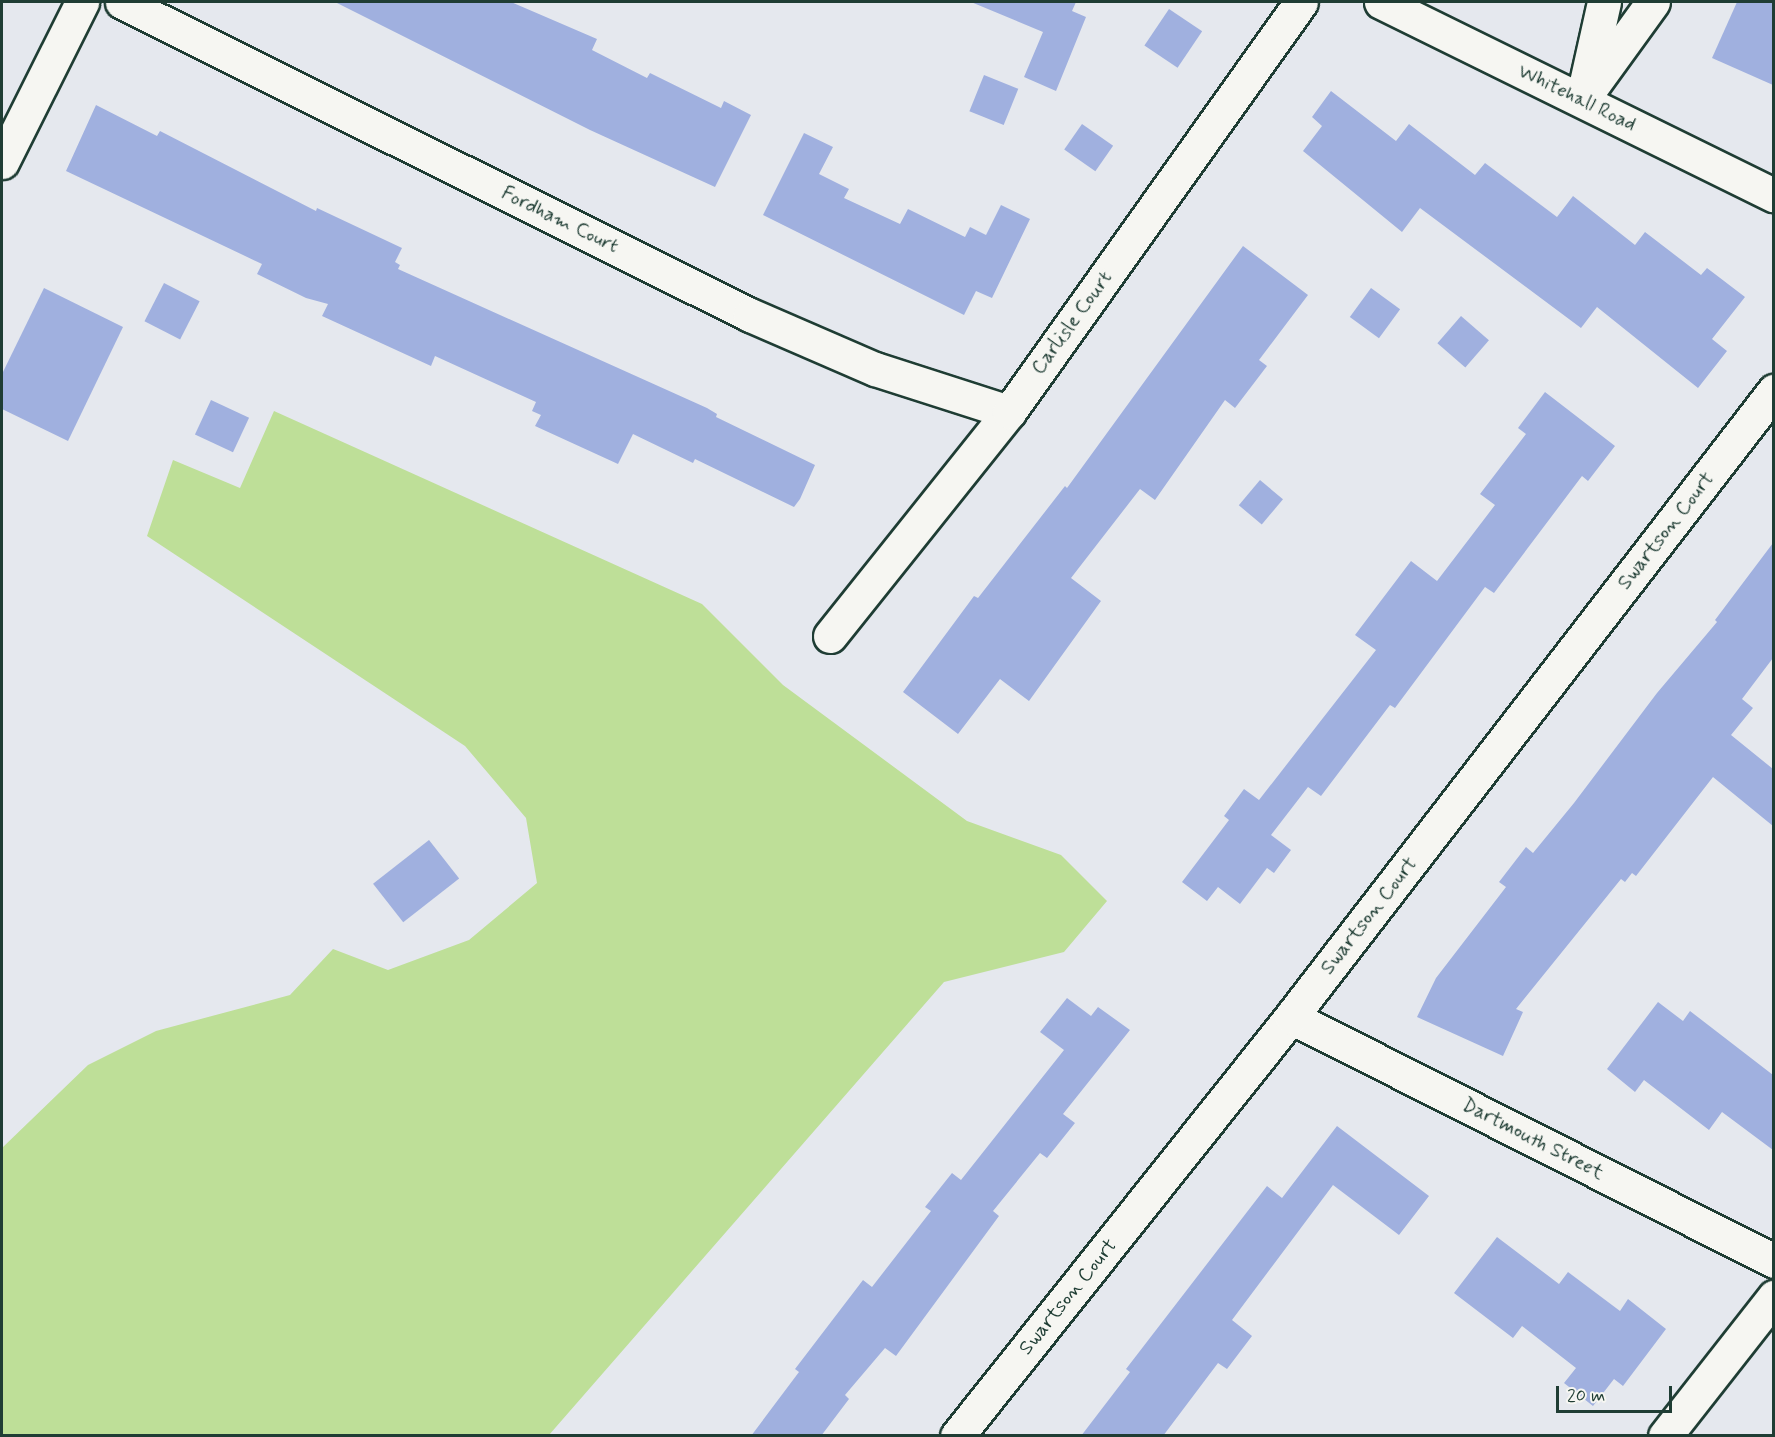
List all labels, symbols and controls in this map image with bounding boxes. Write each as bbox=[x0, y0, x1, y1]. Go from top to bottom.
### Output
street label: Whitehall Road bbox=[1514, 59, 1640, 137]
street label: Fordham Court bbox=[496, 181, 624, 259]
street label: Carlisle Court bbox=[1027, 267, 1117, 379]
street label: Swartson Court bbox=[1613, 468, 1719, 594]
street label: Swartson Court bbox=[1316, 853, 1422, 979]
street label: Dartmouth Street bbox=[1458, 1093, 1608, 1185]
street label: Swartson Court bbox=[1014, 1235, 1122, 1359]
scale bar bbox=[1559, 1374, 1674, 1412]
text: 20 m bbox=[1567, 1384, 1605, 1408]

